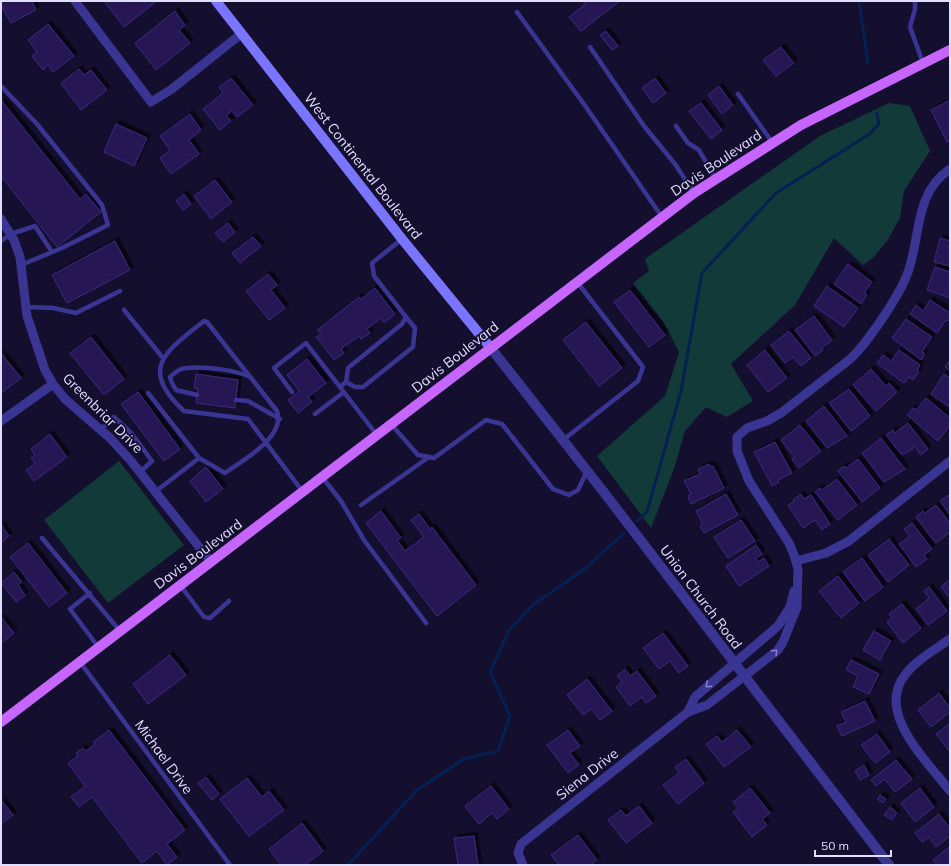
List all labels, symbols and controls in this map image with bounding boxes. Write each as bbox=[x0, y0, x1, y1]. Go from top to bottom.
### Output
street label: West Continental Boulevard bbox=[300, 89, 426, 243]
street label: Davis Boulevard bbox=[667, 126, 765, 200]
street label: Davis Boulevard bbox=[408, 317, 502, 397]
street label: Greenbriar Drive bbox=[59, 369, 147, 457]
street label: Davis Boulevard bbox=[150, 515, 246, 593]
street label: Union Church Road bbox=[656, 541, 746, 653]
one-way arrow bbox=[770, 649, 778, 657]
one-way arrow bbox=[706, 681, 713, 688]
street label: Michael Drive bbox=[131, 716, 197, 798]
street label: Siena Drive bbox=[552, 744, 622, 804]
scale bar bbox=[815, 832, 891, 858]
text: 50 m bbox=[821, 838, 849, 853]

